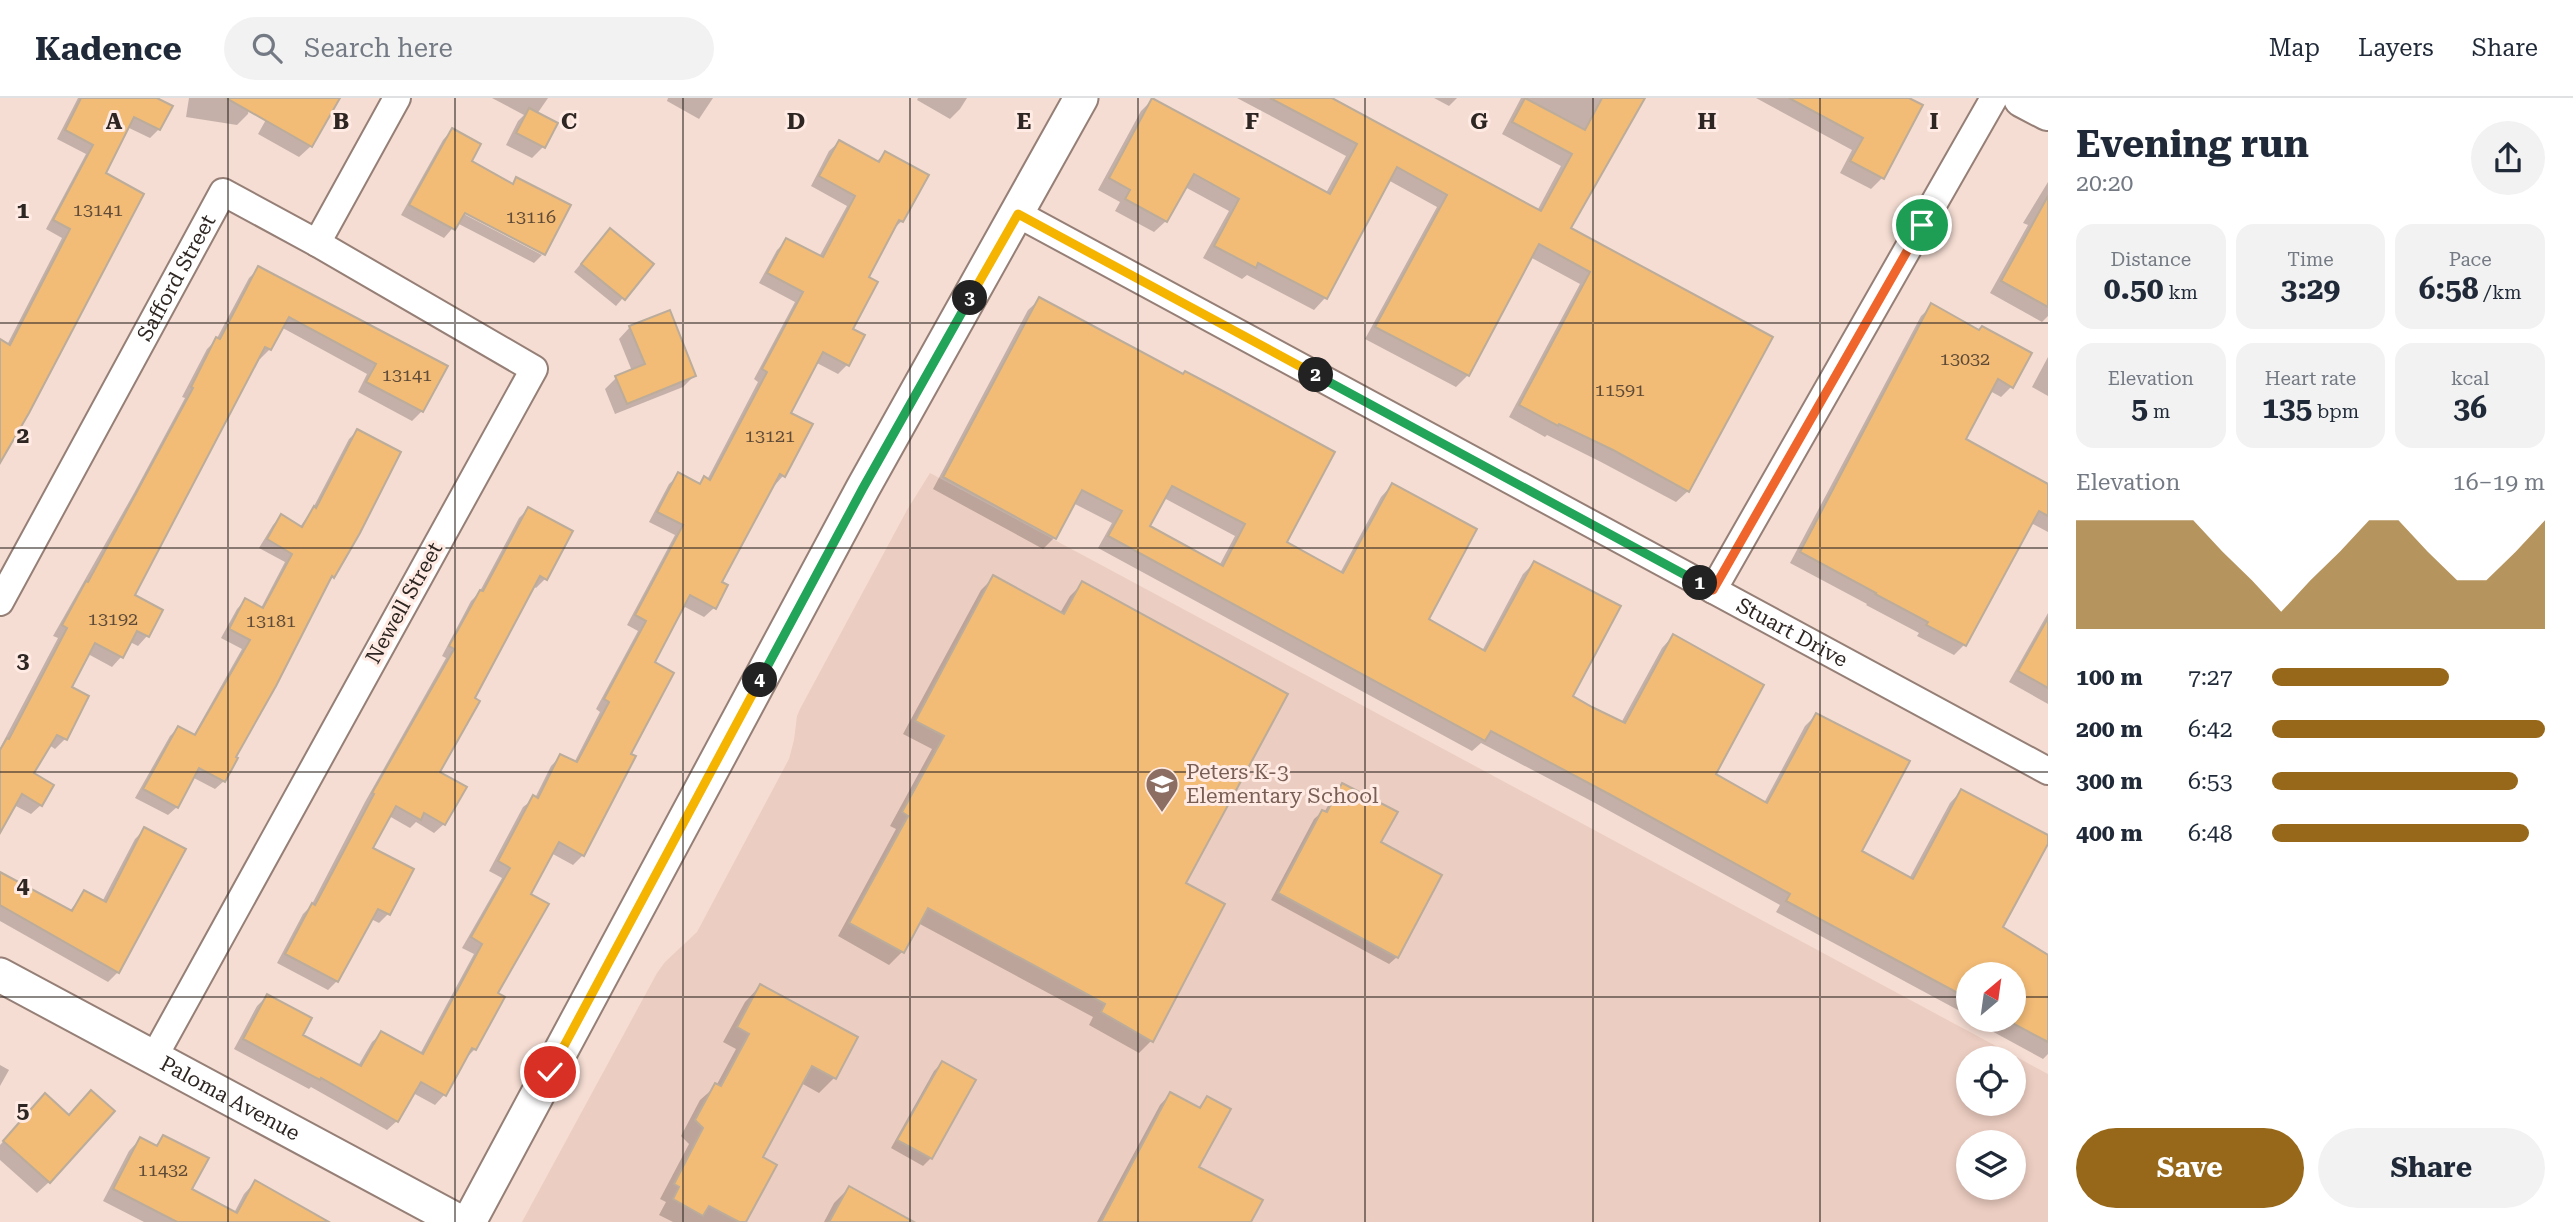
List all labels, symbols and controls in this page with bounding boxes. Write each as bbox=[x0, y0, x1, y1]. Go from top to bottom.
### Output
search box bbox=[224, 17, 714, 80]
text: Kadence bbox=[35, 29, 182, 68]
icon: search bbox=[248, 29, 286, 67]
text: Search here bbox=[304, 33, 453, 63]
text: Map bbox=[2269, 34, 2320, 62]
text: Layers bbox=[2358, 34, 2434, 62]
text: Share bbox=[2472, 34, 2538, 62]
text: A bbox=[106, 108, 123, 135]
text: B bbox=[333, 108, 349, 135]
text: C bbox=[561, 108, 577, 135]
text: D bbox=[787, 108, 805, 135]
text: E bbox=[1017, 108, 1031, 135]
text: F bbox=[1245, 108, 1259, 135]
text: G bbox=[1470, 108, 1488, 135]
text: H bbox=[1698, 108, 1717, 135]
text: I bbox=[1929, 108, 1939, 135]
button: share bbox=[2471, 121, 2545, 195]
text: Evening run bbox=[2076, 122, 2309, 166]
text: 20:20 bbox=[2076, 170, 2133, 197]
pin bbox=[1892, 195, 1952, 255]
text: 1 bbox=[17, 197, 30, 224]
house number: 13141 bbox=[73, 199, 123, 220]
house number: 13116 bbox=[506, 206, 556, 227]
icon: arrive bbox=[1903, 206, 1941, 244]
street label: Safford Street bbox=[132, 210, 220, 345]
text: Distance bbox=[2111, 248, 2191, 271]
text: Time bbox=[2287, 248, 2334, 271]
text: Pace bbox=[2449, 248, 2492, 271]
text: 0.50 bbox=[2104, 271, 2164, 306]
text: 3:29 bbox=[2281, 271, 2340, 306]
text: 6:58 bbox=[2419, 271, 2479, 306]
pin: 3 bbox=[953, 280, 988, 316]
text: km bbox=[2164, 281, 2198, 304]
text: /km bbox=[2479, 281, 2522, 304]
text: 3 bbox=[964, 286, 975, 309]
house number: 13032 bbox=[1940, 348, 1990, 369]
pin: 2 bbox=[1298, 358, 1334, 392]
text: 2 bbox=[1310, 363, 1321, 386]
house number: 13141 bbox=[382, 364, 432, 385]
text: Elevation bbox=[2108, 367, 2194, 390]
text: Heart rate bbox=[2265, 367, 2356, 390]
text: kcal bbox=[2451, 367, 2489, 390]
house number: 11591 bbox=[1595, 379, 1645, 400]
text: 5 bbox=[2131, 390, 2148, 425]
text: 135 bbox=[2262, 390, 2312, 425]
text: 36 bbox=[2453, 390, 2487, 425]
text: m bbox=[2148, 400, 2170, 423]
text: bpm bbox=[2312, 400, 2359, 423]
text: 2 bbox=[17, 422, 29, 449]
house number: 13121 bbox=[745, 425, 795, 446]
text: Elevation bbox=[2076, 469, 2180, 496]
text: 16–19 m bbox=[2453, 469, 2545, 496]
street label: Newell Street bbox=[361, 538, 447, 668]
pin: 1 bbox=[1682, 566, 1718, 601]
text: 1 bbox=[1694, 571, 1705, 594]
street label: Stuart Drive bbox=[1733, 593, 1852, 672]
house number: 13192 bbox=[88, 608, 138, 629]
house number: 13181 bbox=[246, 610, 296, 631]
text: 3 bbox=[17, 647, 30, 674]
pin: 4 bbox=[742, 662, 778, 698]
text: 100 m bbox=[2076, 664, 2143, 691]
text: 7:27 bbox=[2188, 664, 2233, 691]
text: 4 bbox=[754, 668, 765, 691]
text: 200 m bbox=[2076, 716, 2143, 743]
text: 6:42 bbox=[2188, 716, 2233, 743]
place label: Peters K-3 Elementary School bbox=[1186, 760, 1379, 808]
school or university icon: Peters K-3 Elementary School bbox=[1143, 765, 1181, 814]
text: 300 m bbox=[2076, 768, 2143, 795]
text: 6:53 bbox=[2188, 768, 2233, 795]
text: 400 m bbox=[2076, 820, 2143, 847]
text: 6:48 bbox=[2188, 820, 2233, 847]
text: 4 bbox=[17, 872, 30, 899]
north arrow bbox=[1956, 962, 2026, 1032]
map controls bbox=[1956, 962, 2026, 1200]
pin bbox=[520, 1042, 580, 1102]
button: locate bbox=[1956, 1046, 2026, 1116]
street label: Paloma Avenue bbox=[156, 1051, 304, 1146]
icon: check bbox=[531, 1053, 569, 1091]
text: 5 bbox=[17, 1097, 30, 1124]
button: Save bbox=[2076, 1128, 2304, 1208]
button: Share bbox=[2318, 1128, 2545, 1208]
button: layers bbox=[1956, 1130, 2026, 1200]
house number: 11432 bbox=[138, 1159, 188, 1180]

